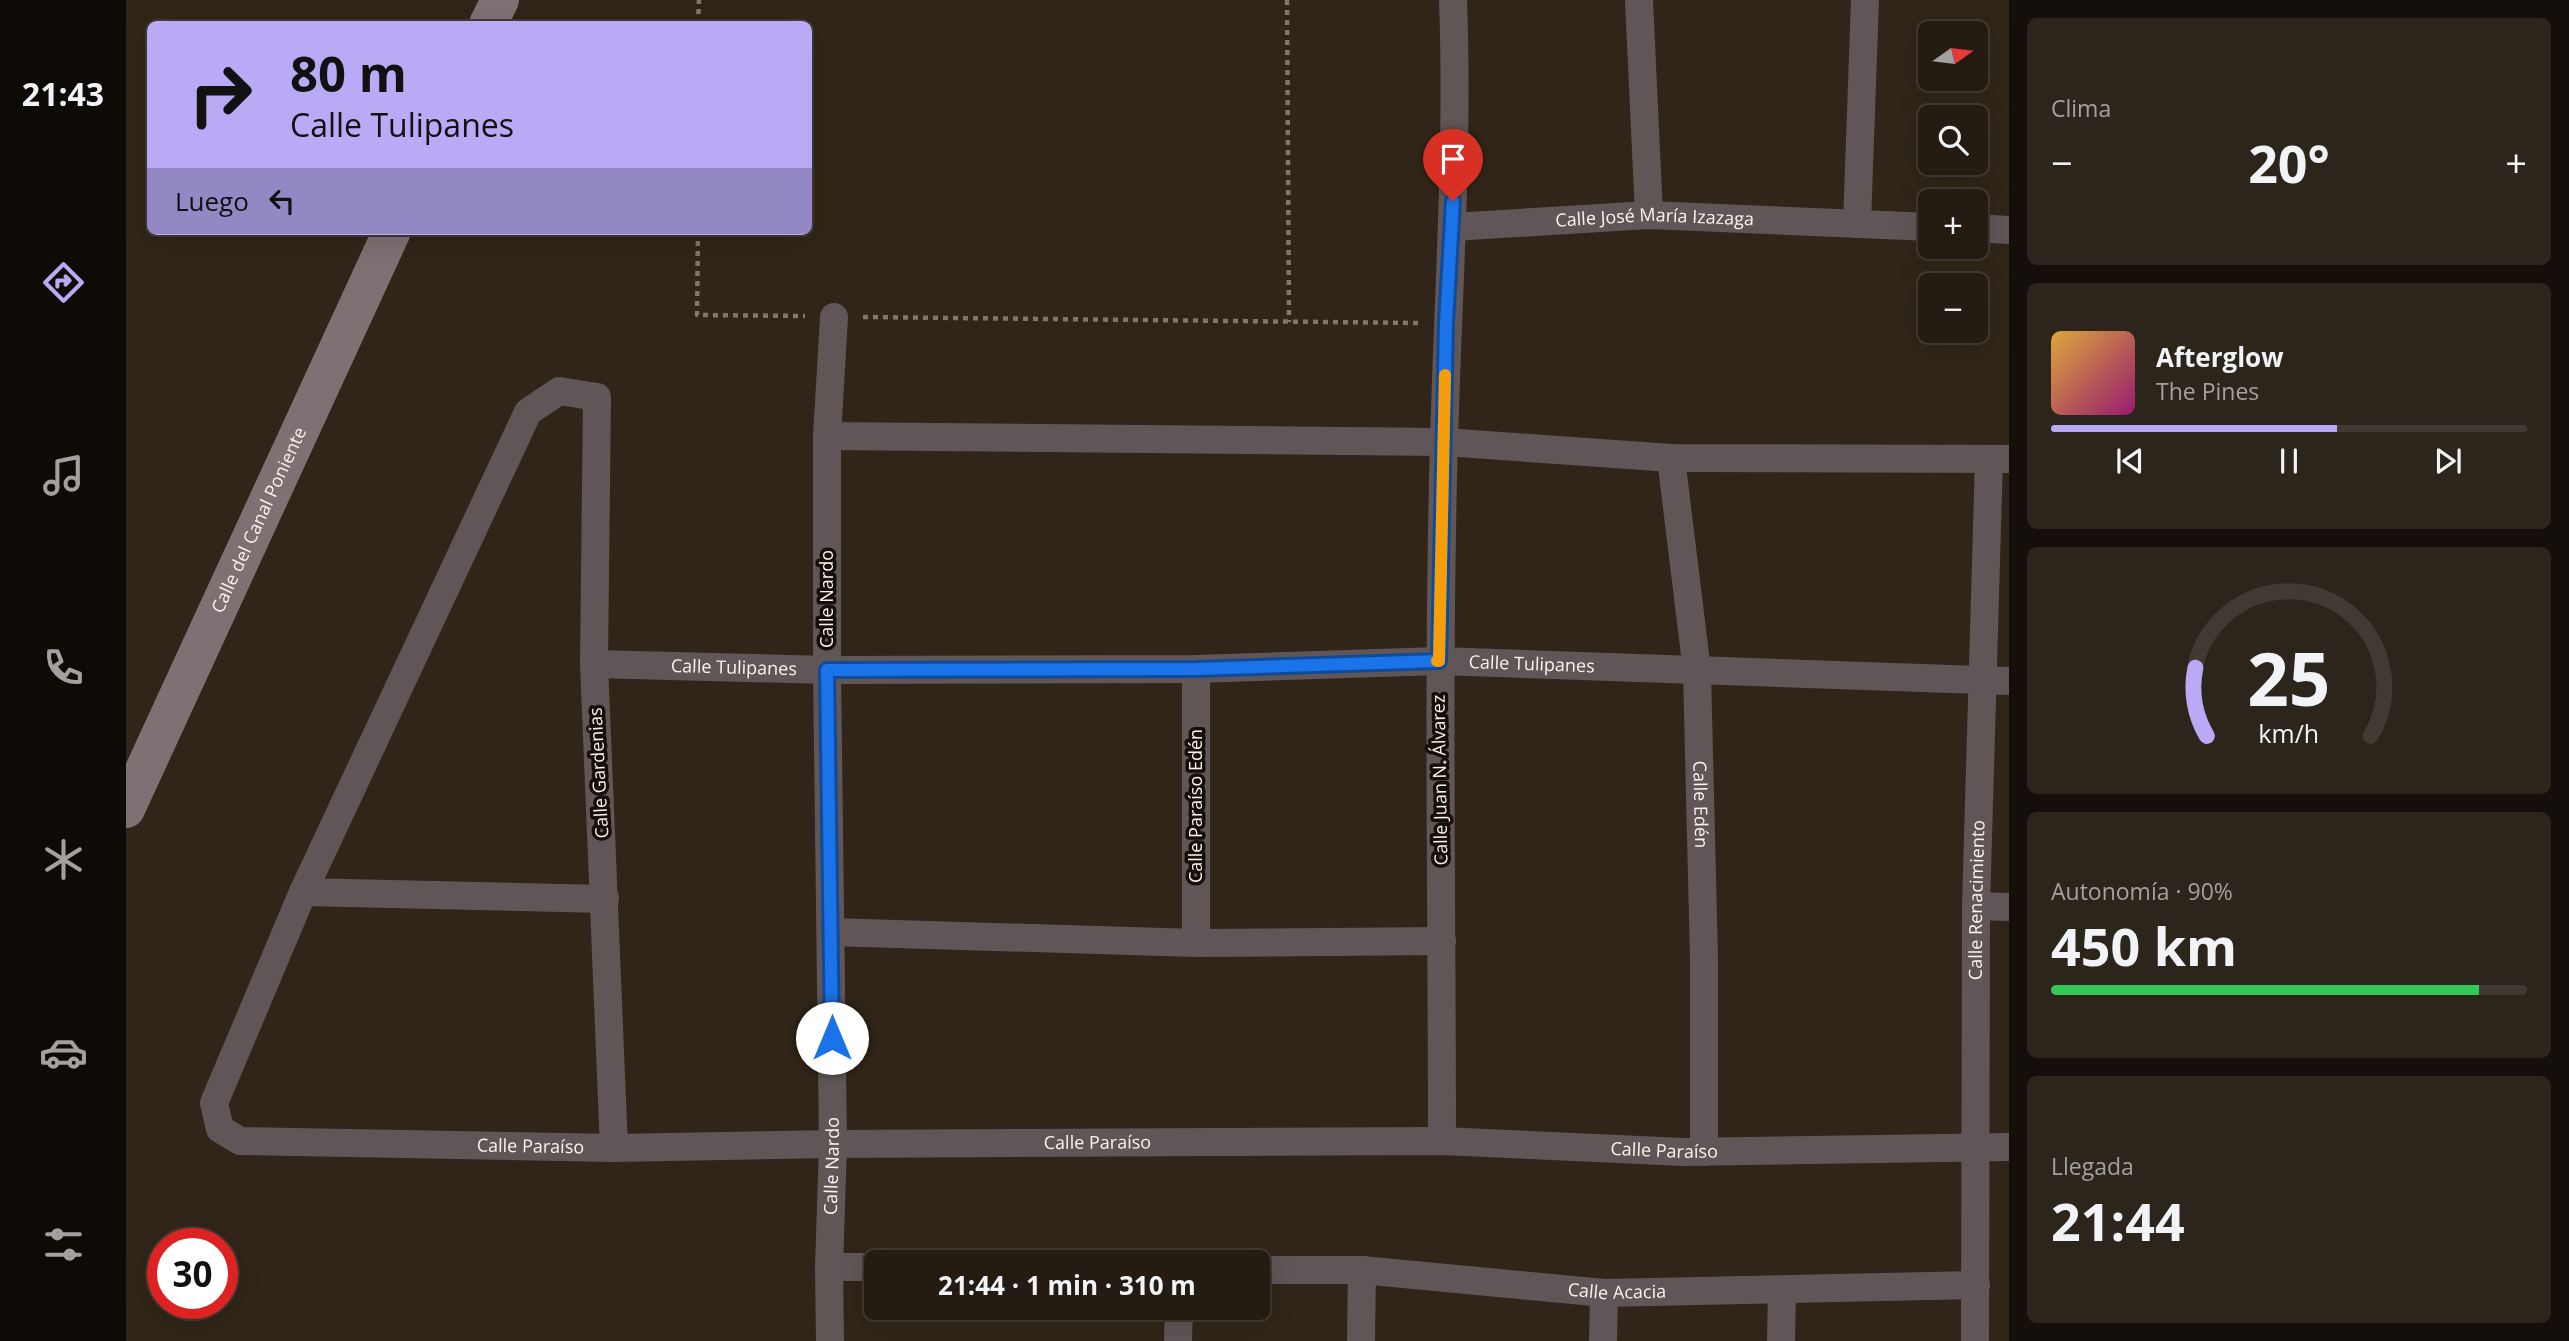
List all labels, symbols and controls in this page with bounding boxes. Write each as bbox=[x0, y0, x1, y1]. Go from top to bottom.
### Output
north arrow bbox=[1918, 21, 1988, 91]
map controls bbox=[1918, 21, 1988, 343]
text: 80 m bbox=[290, 40, 407, 106]
icon: right bbox=[175, 49, 266, 140]
text: 21:43 bbox=[22, 72, 104, 115]
text: Clima bbox=[2051, 92, 2111, 124]
text: Calle Tulipanes bbox=[290, 103, 514, 146]
button: search bbox=[1918, 105, 1988, 175]
text: 20° bbox=[2248, 127, 2330, 198]
pin bbox=[1423, 129, 1483, 201]
text: − bbox=[2051, 136, 2073, 188]
text: + bbox=[2505, 136, 2527, 188]
icon: arrive bbox=[1434, 140, 1472, 178]
icon: left bbox=[263, 182, 301, 220]
text: Luego bbox=[175, 183, 249, 219]
button: + bbox=[1918, 189, 1988, 259]
street label: Calle José María Izazaga bbox=[1555, 202, 1755, 232]
icon: directions bbox=[39, 258, 88, 307]
button: − bbox=[1918, 273, 1988, 343]
text: Afterglow bbox=[2156, 339, 2283, 375]
text: The Pines bbox=[2156, 375, 2259, 407]
street label: Calle del Canal Poniente bbox=[205, 423, 311, 617]
icon: previous bbox=[2111, 442, 2149, 480]
icon: pause bbox=[2270, 442, 2308, 480]
icon: next bbox=[2429, 442, 2467, 480]
icon: music bbox=[39, 451, 88, 500]
street label: Calle Nardo bbox=[814, 550, 838, 648]
text: 25 bbox=[2247, 629, 2331, 728]
icon: phone bbox=[39, 643, 88, 692]
street label: Calle Tulipanes bbox=[1468, 649, 1595, 677]
street label: Calle Tulipanes bbox=[671, 653, 797, 680]
street label: Calle Juan N. Álvarez bbox=[1426, 695, 1452, 866]
street label: Calle Gardenias bbox=[583, 707, 613, 839]
text: km/h bbox=[2259, 716, 2319, 750]
street label: Calle Paraíso Edén bbox=[1183, 729, 1207, 883]
street label: Calle Edén bbox=[1688, 760, 1714, 848]
street label: Calle Renacimiento bbox=[1963, 819, 1990, 980]
icon: climate bbox=[39, 835, 88, 884]
text: Autonomía · 90% bbox=[2051, 875, 2233, 907]
text: 450 km bbox=[2051, 910, 2237, 981]
position arrow bbox=[795, 1001, 869, 1075]
icon: car bbox=[39, 1028, 88, 1077]
street label: Calle Nardo bbox=[818, 1117, 844, 1215]
street label: Calle Paraíso bbox=[1044, 1129, 1151, 1154]
street label: Calle Paraíso bbox=[477, 1132, 584, 1158]
street label: Calle Paraíso bbox=[1610, 1136, 1718, 1163]
text: Llegada bbox=[2051, 1150, 2134, 1182]
text: 21:44 bbox=[2051, 1185, 2185, 1256]
icon: filters bbox=[39, 1220, 88, 1269]
speed limit sign: 30 bbox=[147, 1228, 238, 1319]
text: 21:44 · 1 min · 310 m bbox=[938, 1267, 1196, 1303]
street label: Calle Acacia bbox=[1567, 1277, 1666, 1304]

